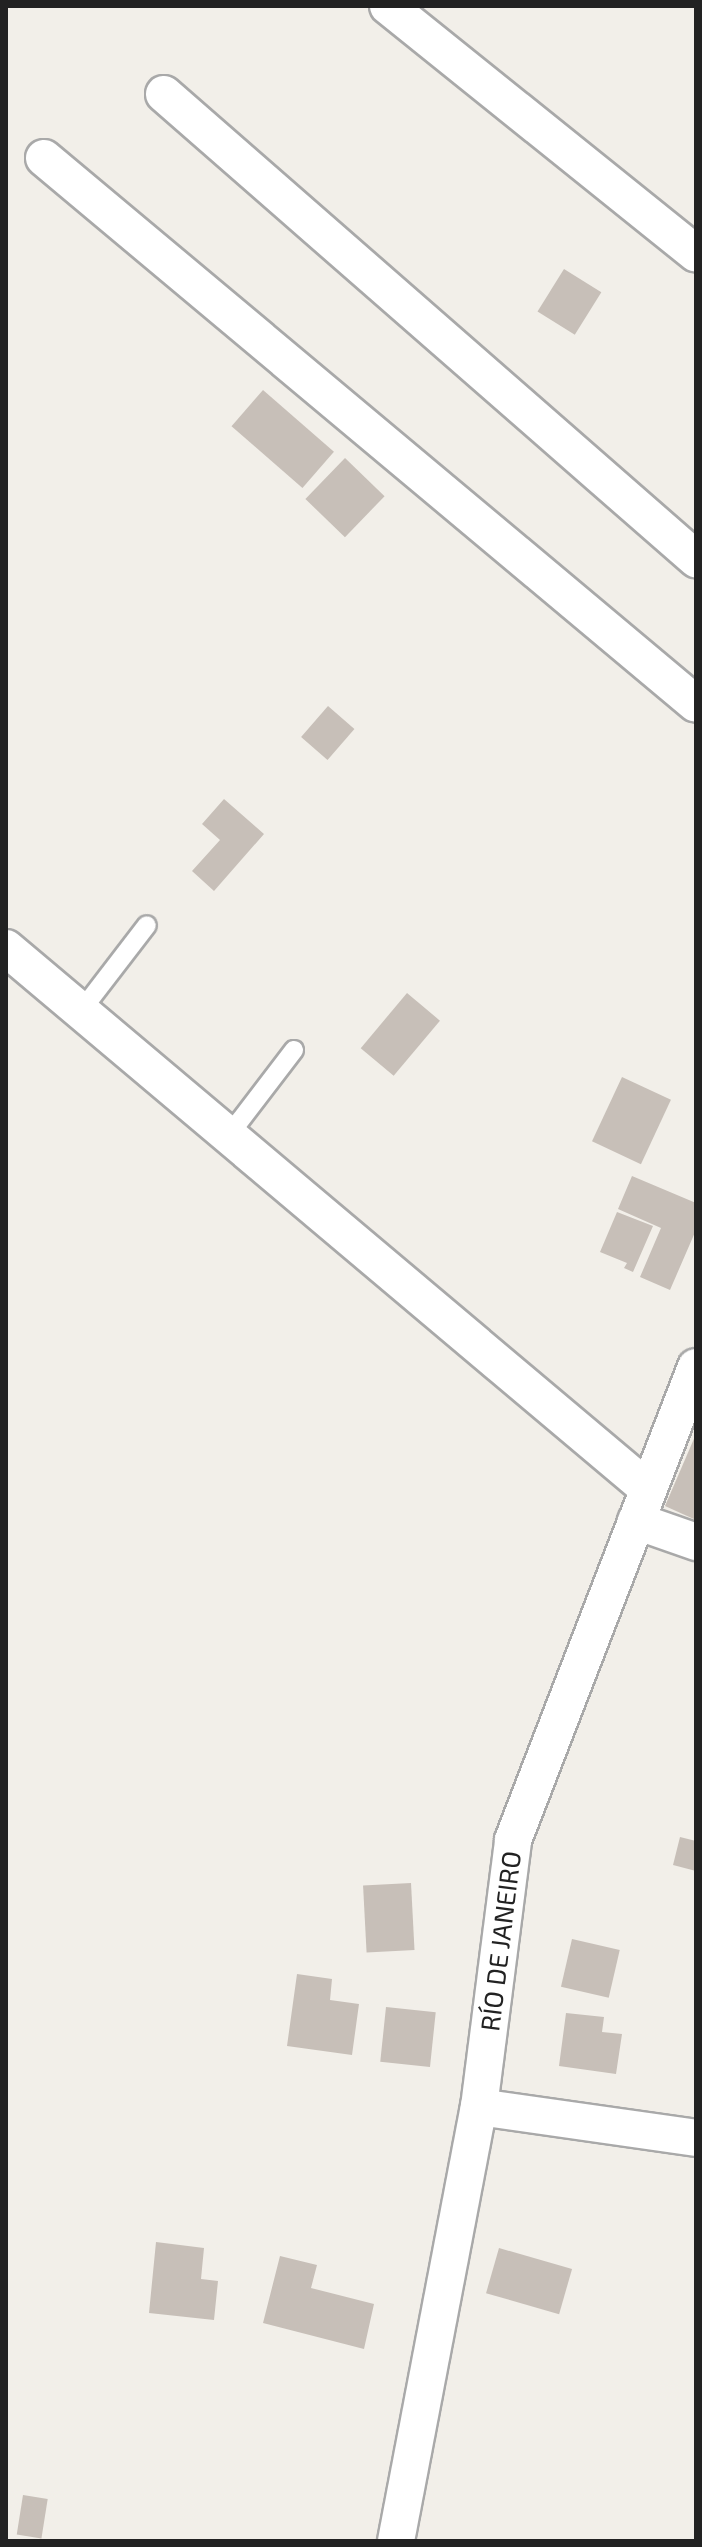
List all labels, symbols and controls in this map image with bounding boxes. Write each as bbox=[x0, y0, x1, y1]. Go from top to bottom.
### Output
street label: RÍO DE JANEIRO bbox=[473, 1849, 527, 2033]

